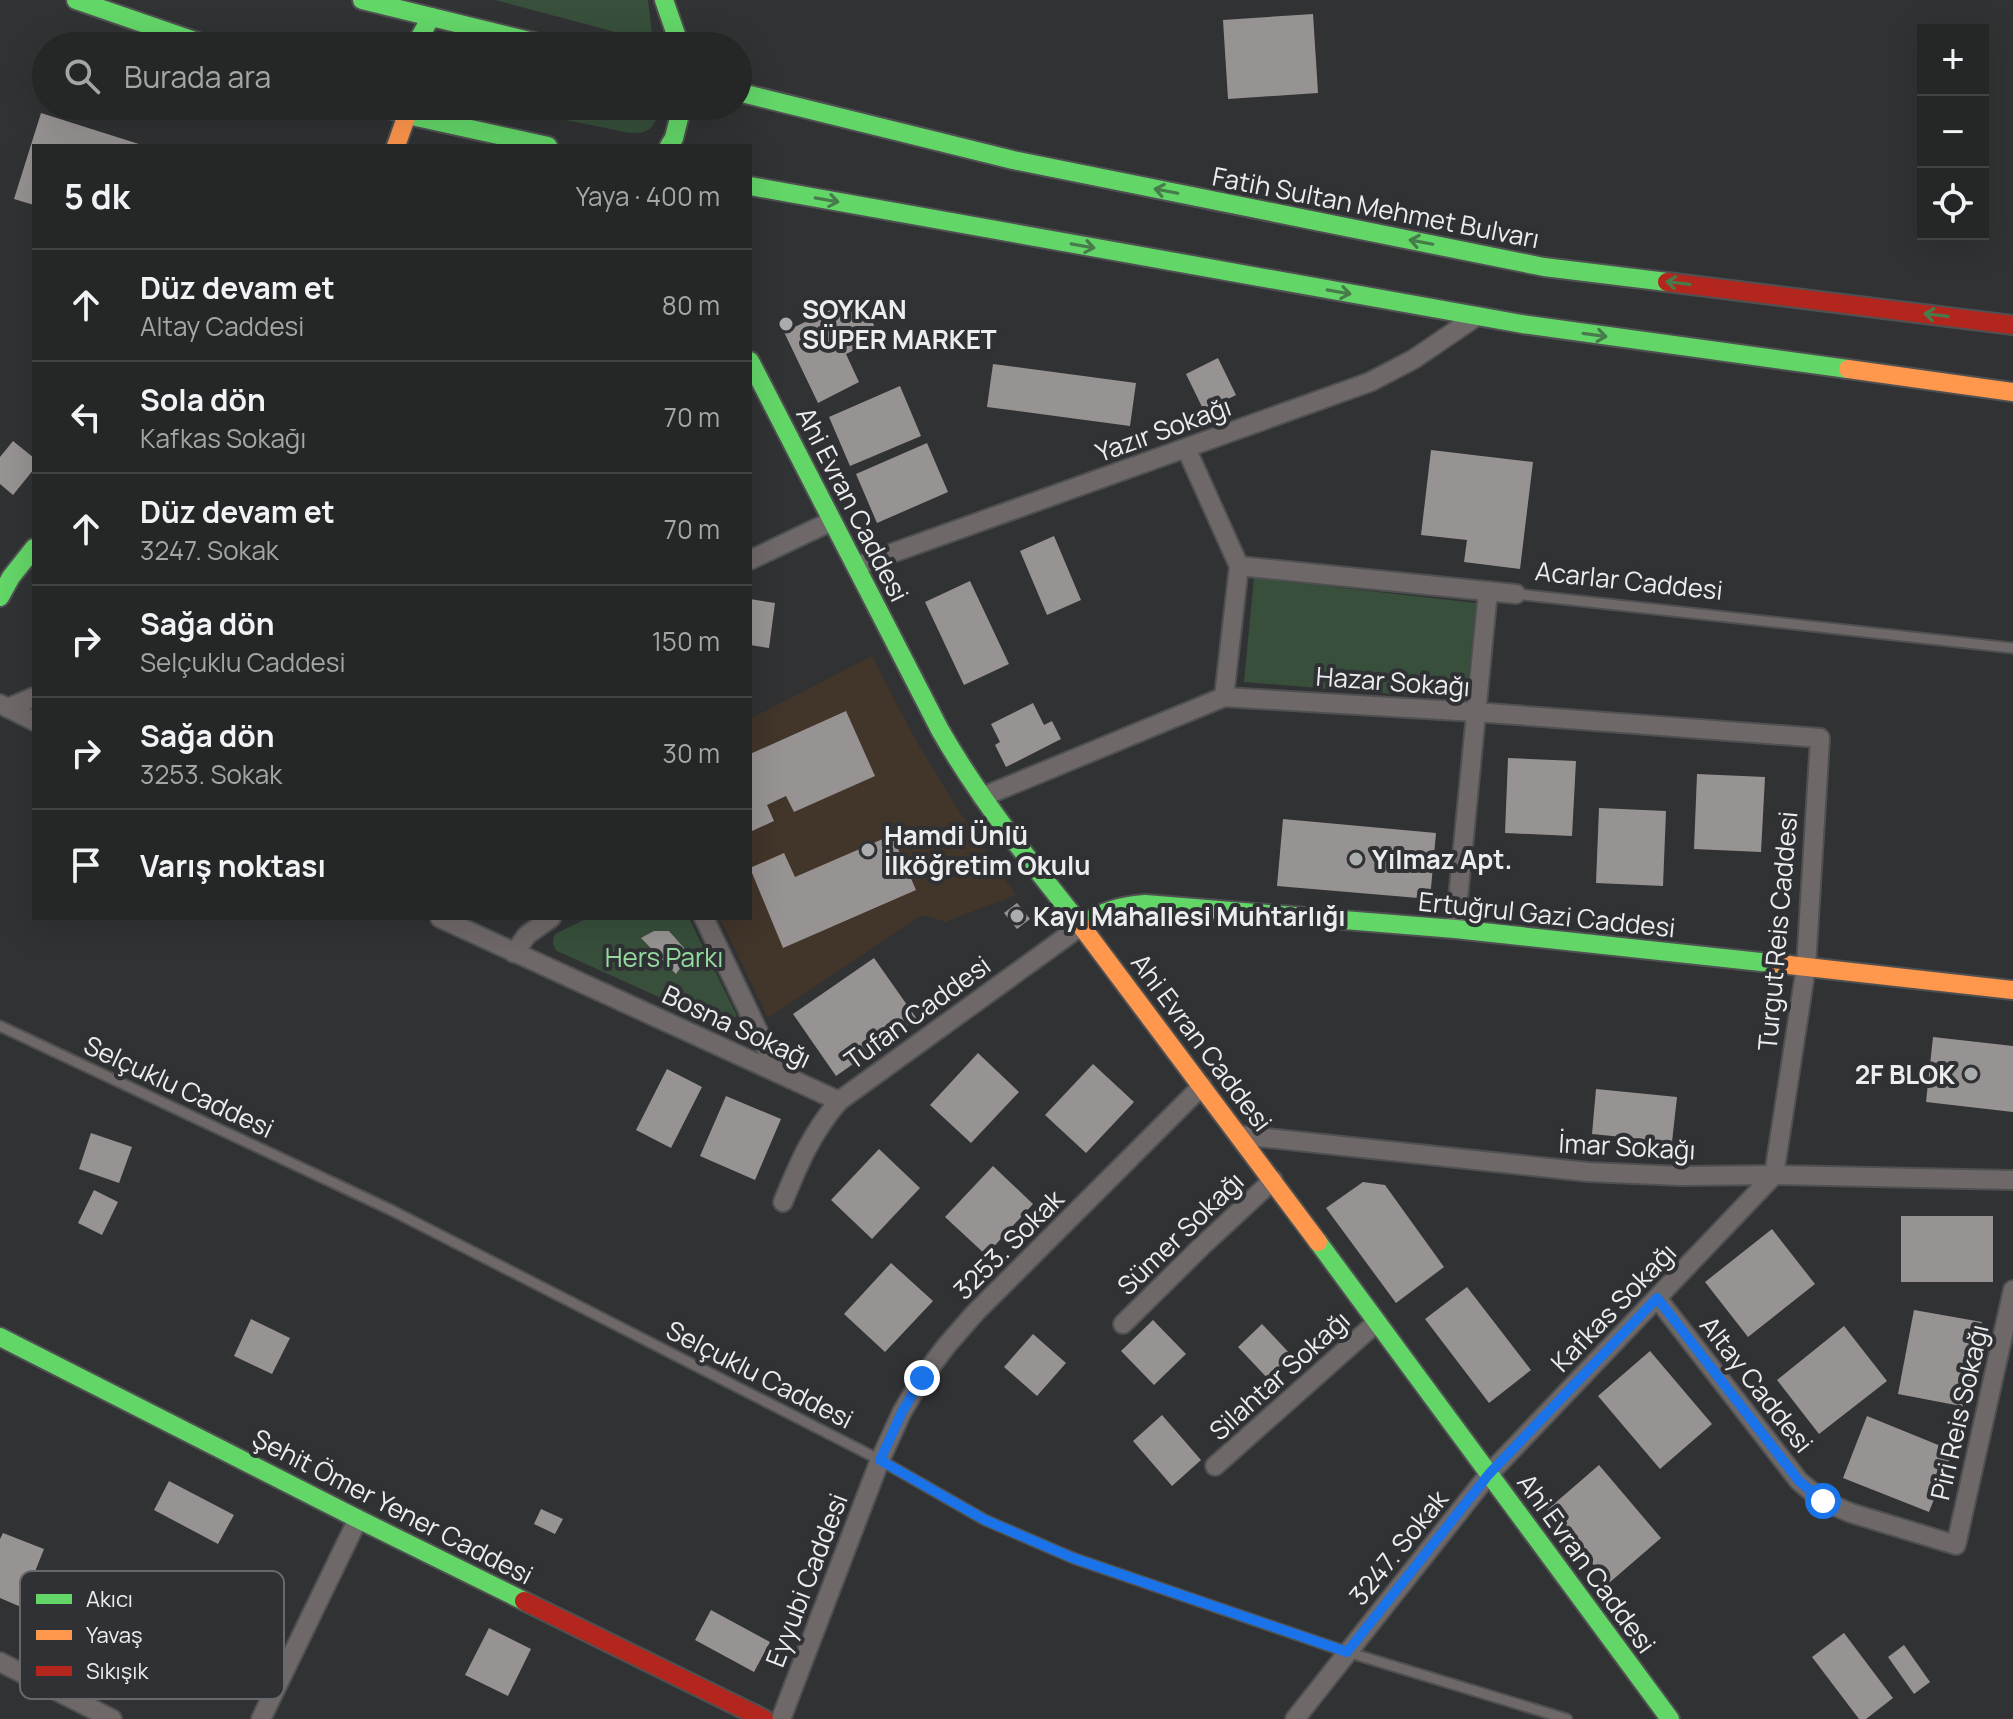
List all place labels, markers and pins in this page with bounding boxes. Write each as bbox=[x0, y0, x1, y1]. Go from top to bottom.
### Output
place label: SOYKAN SÜPER MARKET bbox=[802, 291, 997, 357]
marker: SOYKAN SÜPER MARKET bbox=[777, 315, 795, 333]
place label: Hamdi Ünlü İlköğretim Okulu bbox=[884, 817, 1091, 883]
marker: Hamdi Ünlü İlköğretim Okulu bbox=[859, 841, 877, 859]
place label: Yılmaz Apt. bbox=[1372, 841, 1513, 877]
marker: Yılmaz Apt. bbox=[1347, 850, 1365, 868]
place label: Kayı Mahallesi Muhtarlığı bbox=[1033, 898, 1346, 934]
marker: Kayı Mahallesi Muhtarlığı bbox=[1008, 907, 1026, 925]
place label: 2F BLOK bbox=[1855, 1056, 1955, 1092]
marker: 2F BLOK bbox=[1962, 1065, 1980, 1083]

